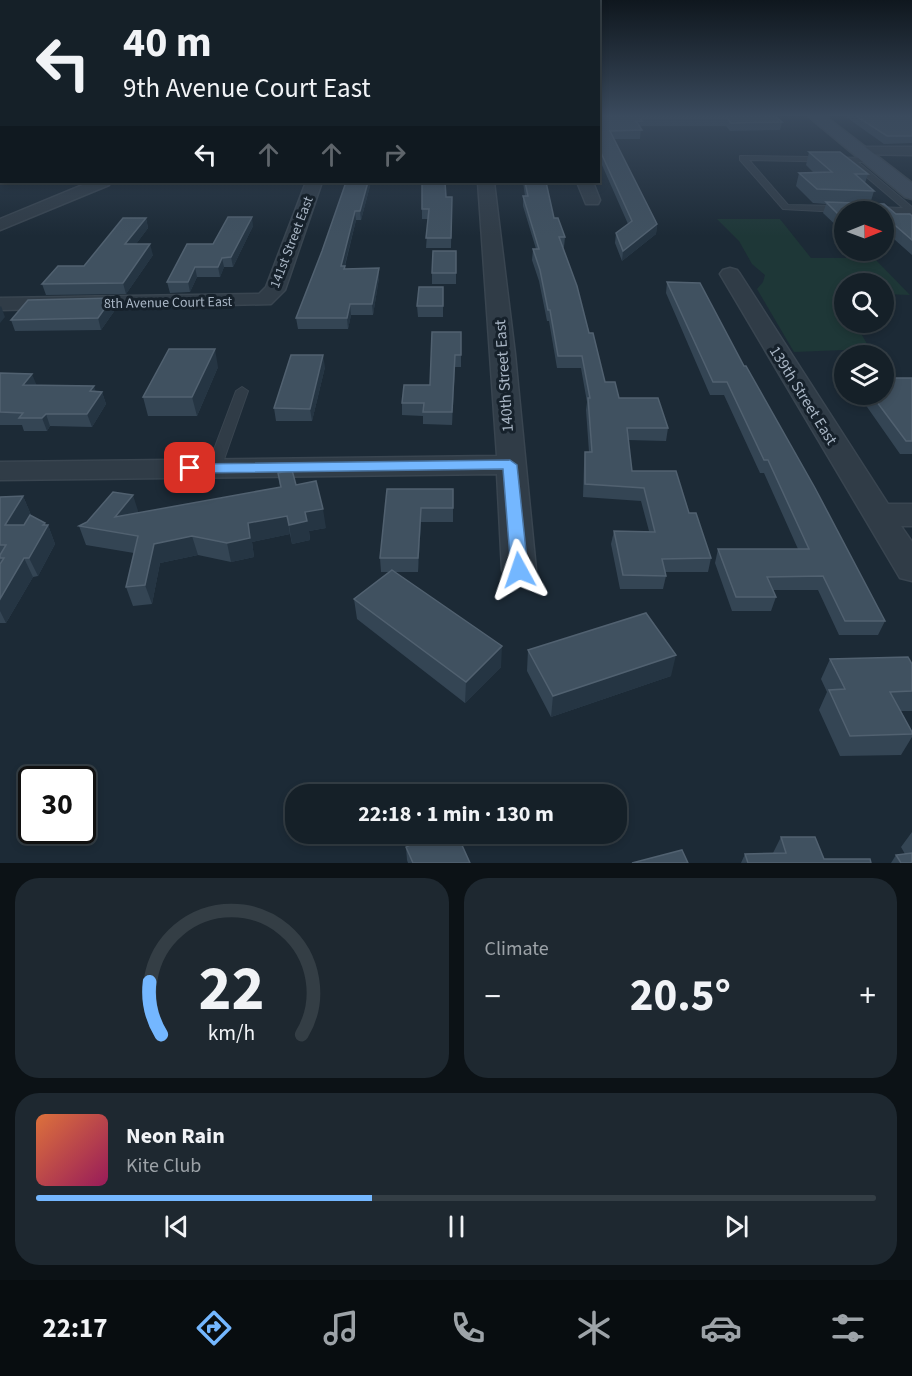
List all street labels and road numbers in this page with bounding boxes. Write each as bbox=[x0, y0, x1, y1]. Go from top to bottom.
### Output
street label: 141st Street East bbox=[265, 193, 319, 291]
street label: 8th Avenue Court East bbox=[104, 292, 233, 314]
street label: 140th Street East bbox=[489, 318, 519, 433]
street label: 139th Street East bbox=[764, 342, 843, 450]

